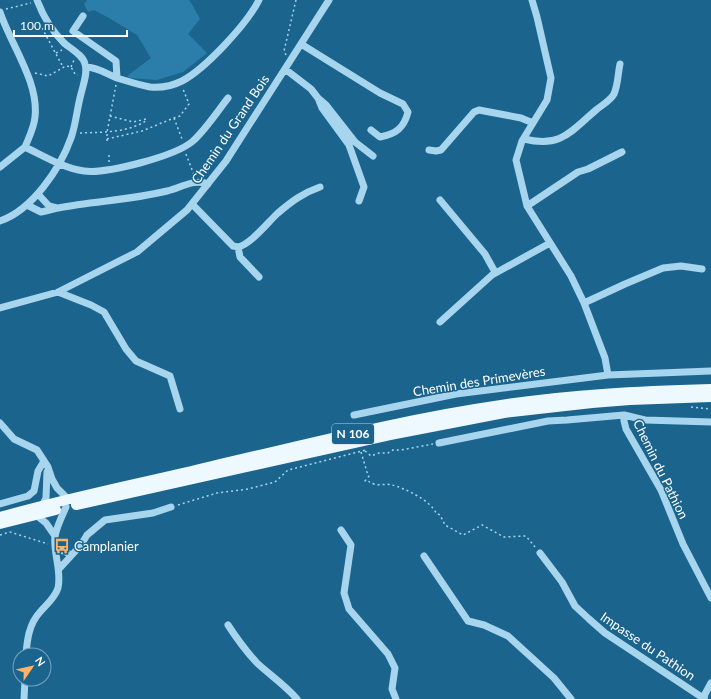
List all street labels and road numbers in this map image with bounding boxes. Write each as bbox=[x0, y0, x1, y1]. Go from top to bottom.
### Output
street label: Chemin du Grand Bois bbox=[188, 71, 273, 186]
street label: Chemin des Primevères bbox=[412, 363, 547, 399]
street label: Chemin du Pathion bbox=[630, 417, 692, 521]
road number: N 106 bbox=[332, 424, 374, 444]
street label: Impasse du Pathion bbox=[598, 608, 698, 684]

